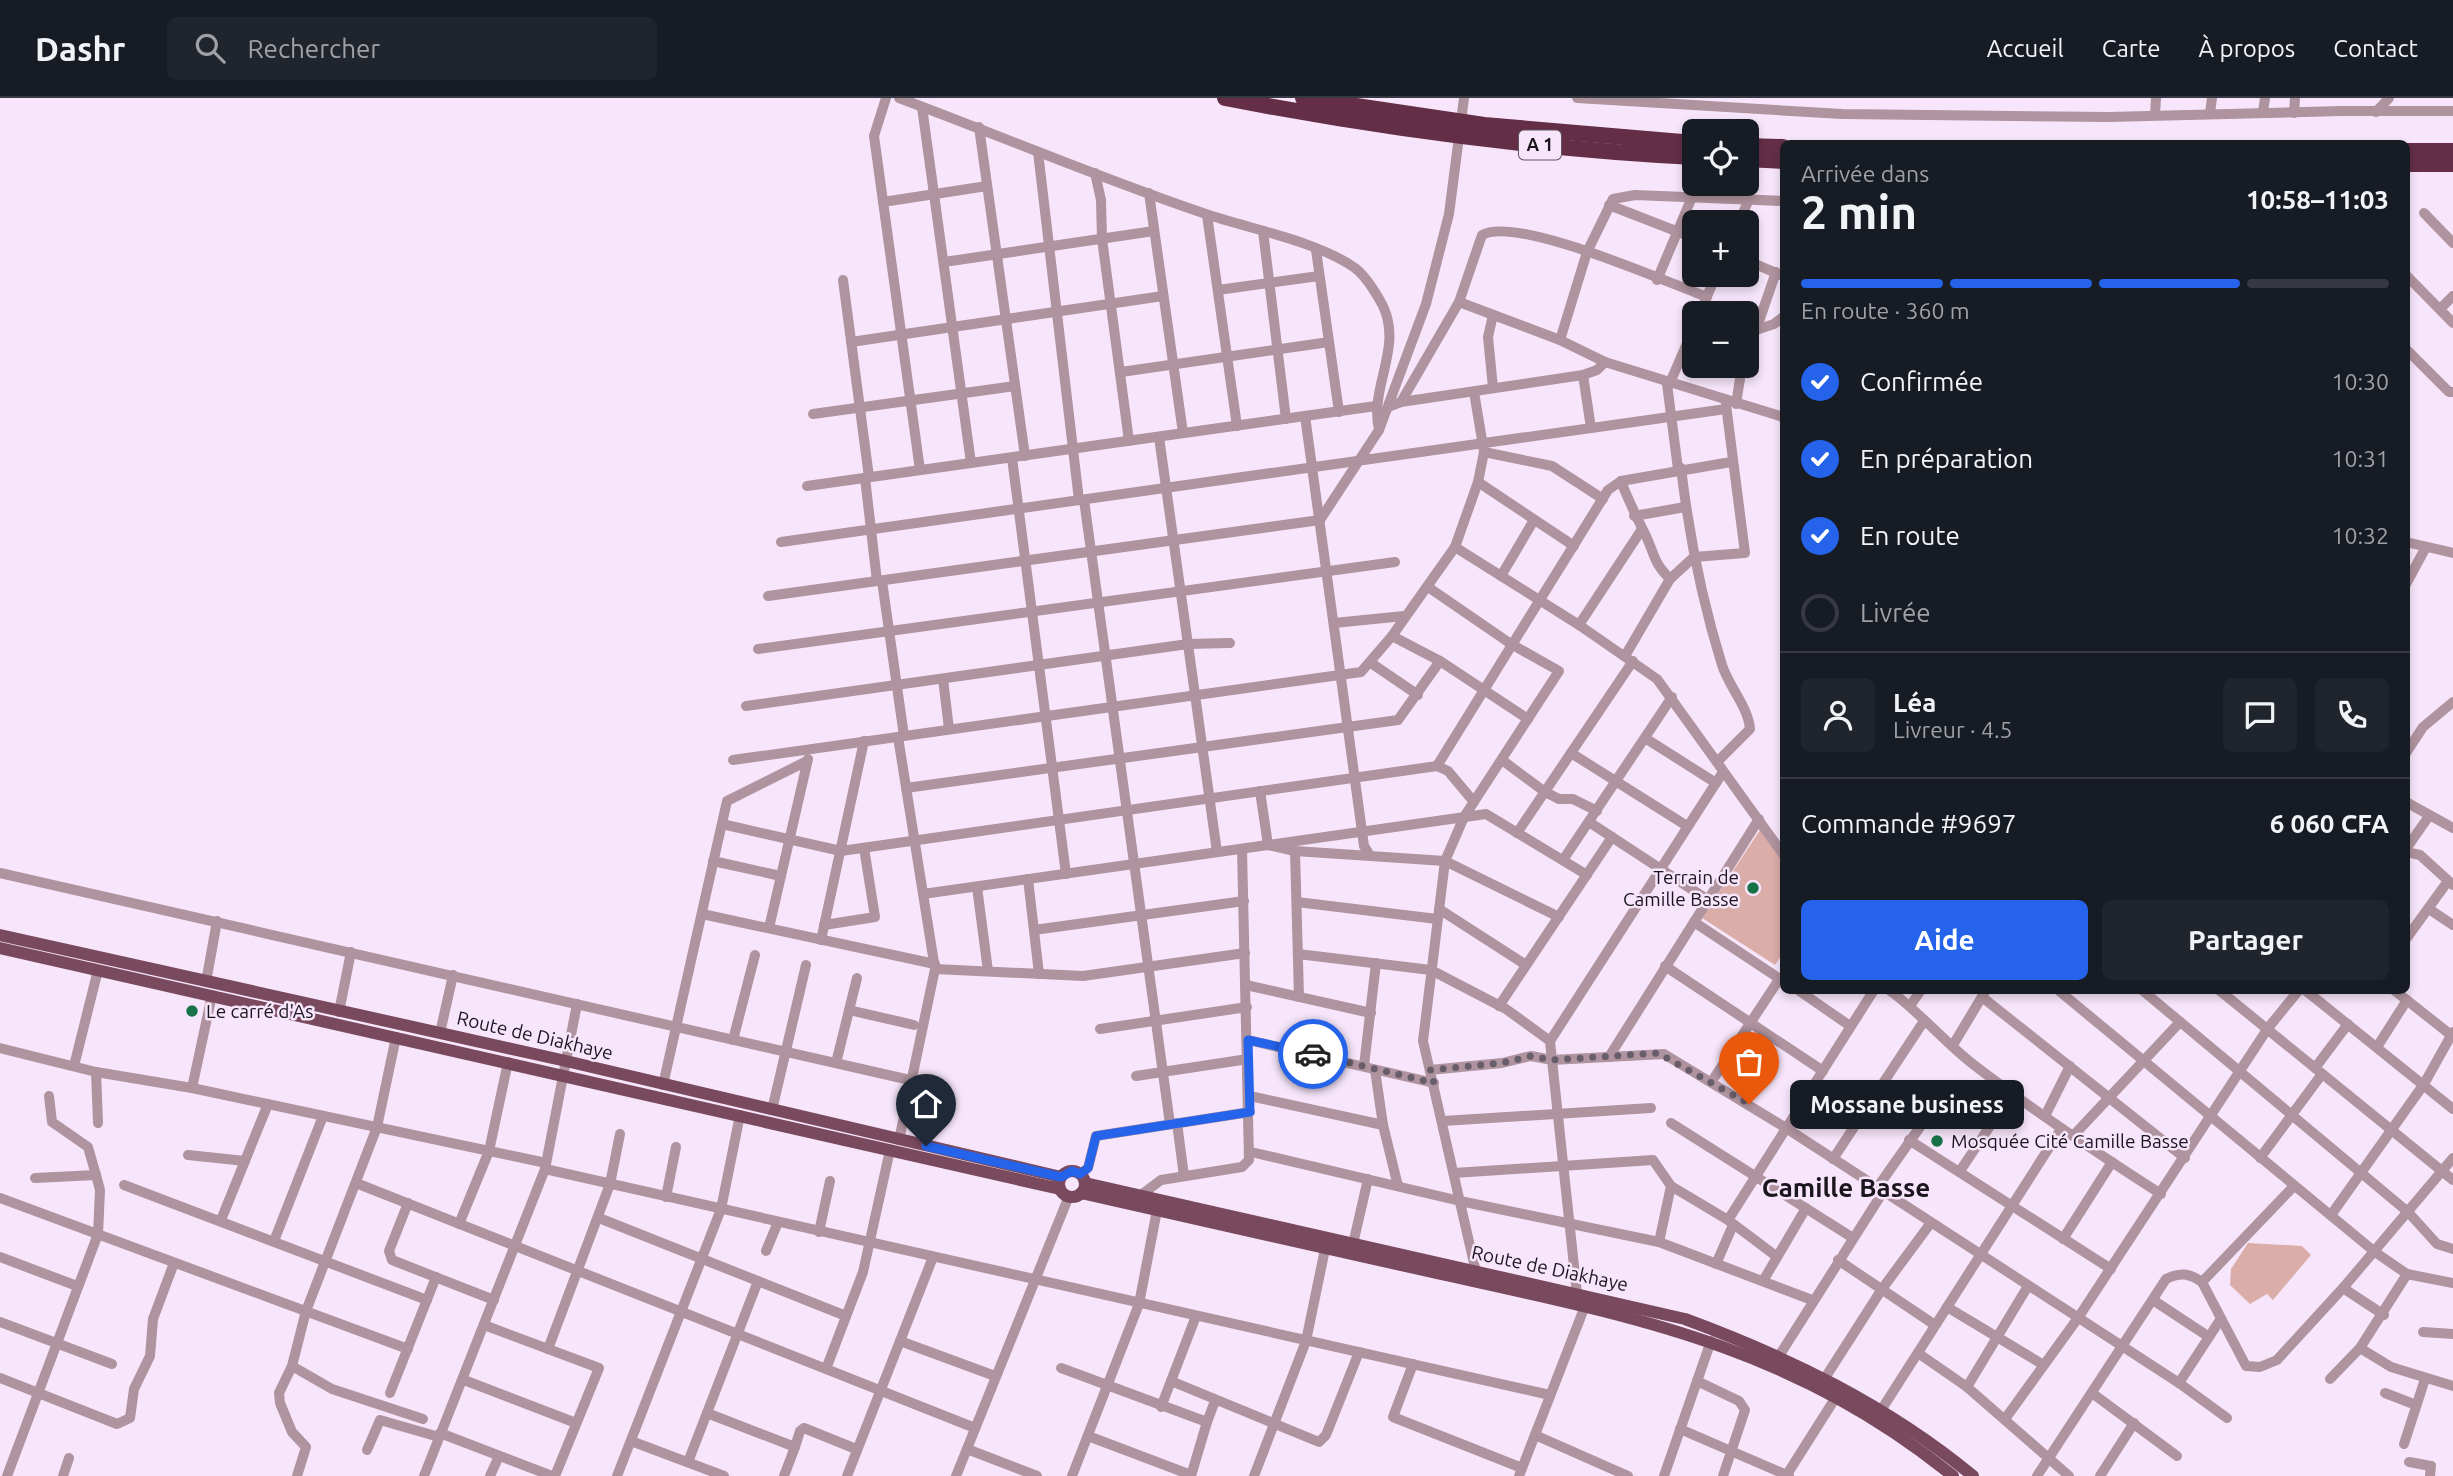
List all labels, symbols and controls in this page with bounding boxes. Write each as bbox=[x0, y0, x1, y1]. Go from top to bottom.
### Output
search box bbox=[167, 17, 657, 80]
icon: search bbox=[191, 29, 229, 67]
text: Dashr bbox=[35, 30, 125, 67]
text: Rechercher bbox=[247, 34, 380, 63]
text: Accueil bbox=[1987, 35, 2064, 62]
text: Carte bbox=[2102, 35, 2161, 62]
text: À propos bbox=[2199, 35, 2295, 62]
text: Contact bbox=[2333, 35, 2418, 62]
map controls bbox=[1682, 119, 1759, 378]
button: locate bbox=[1682, 119, 1759, 196]
road number: A 1 bbox=[1519, 130, 1561, 160]
text: Arrivée dans bbox=[1801, 161, 1929, 186]
text: 10:58–11:03 bbox=[2246, 185, 2389, 214]
text: 2 min bbox=[1801, 186, 1917, 238]
button: + bbox=[1682, 210, 1759, 287]
text: En route · 360 m bbox=[1801, 298, 1970, 323]
button: − bbox=[1682, 301, 1759, 378]
icon: check bbox=[1801, 363, 1839, 401]
text: Confirmée bbox=[1860, 367, 1983, 396]
text: 10:30 bbox=[2331, 369, 2389, 394]
icon: check bbox=[1801, 440, 1839, 478]
text: En préparation bbox=[1860, 444, 2033, 473]
text: 10:31 bbox=[2331, 446, 2389, 471]
icon: check bbox=[1801, 517, 1839, 555]
text: En route bbox=[1860, 521, 1960, 550]
text: 10:32 bbox=[2331, 523, 2389, 548]
text: Livrée bbox=[1860, 598, 1931, 627]
button: person bbox=[1801, 678, 1875, 752]
button: chat bbox=[2223, 678, 2297, 752]
button: phone bbox=[2315, 678, 2389, 752]
text: Léa bbox=[1893, 688, 1936, 717]
text: Livreur · 4.5 bbox=[1893, 717, 2013, 742]
text: Commande #9697 bbox=[1801, 809, 2017, 838]
text: 6 060 CFA bbox=[2270, 809, 2389, 838]
place label: Terrain de Camille Basse bbox=[1623, 866, 1739, 910]
marker: Terrain de Camille Basse bbox=[1745, 880, 1761, 896]
button: Aide bbox=[1801, 900, 2088, 980]
button: Partager bbox=[2102, 900, 2389, 980]
place label: Le carré d'As bbox=[206, 1000, 314, 1022]
marker: Le carré d'As bbox=[184, 1003, 200, 1019]
street label: Route de Diakhaye bbox=[455, 1006, 615, 1064]
courier bbox=[1278, 1019, 1348, 1089]
pin bbox=[1719, 1032, 1779, 1104]
icon: car bbox=[1294, 1035, 1332, 1073]
icon: bag bbox=[1730, 1043, 1768, 1081]
pin bbox=[896, 1074, 956, 1146]
callout: Mossane business bbox=[1791, 1080, 2026, 1128]
icon: home bbox=[907, 1085, 945, 1123]
text: Mossane business bbox=[1810, 1092, 2004, 1117]
place label: Mosquée Cité Camille Basse bbox=[1951, 1130, 2189, 1152]
marker: Mosquée Cité Camille Basse bbox=[1929, 1133, 1945, 1149]
district label: Camille Basse bbox=[1762, 1173, 1930, 1202]
street label: Route de Diakhaye bbox=[1470, 1241, 1630, 1295]

